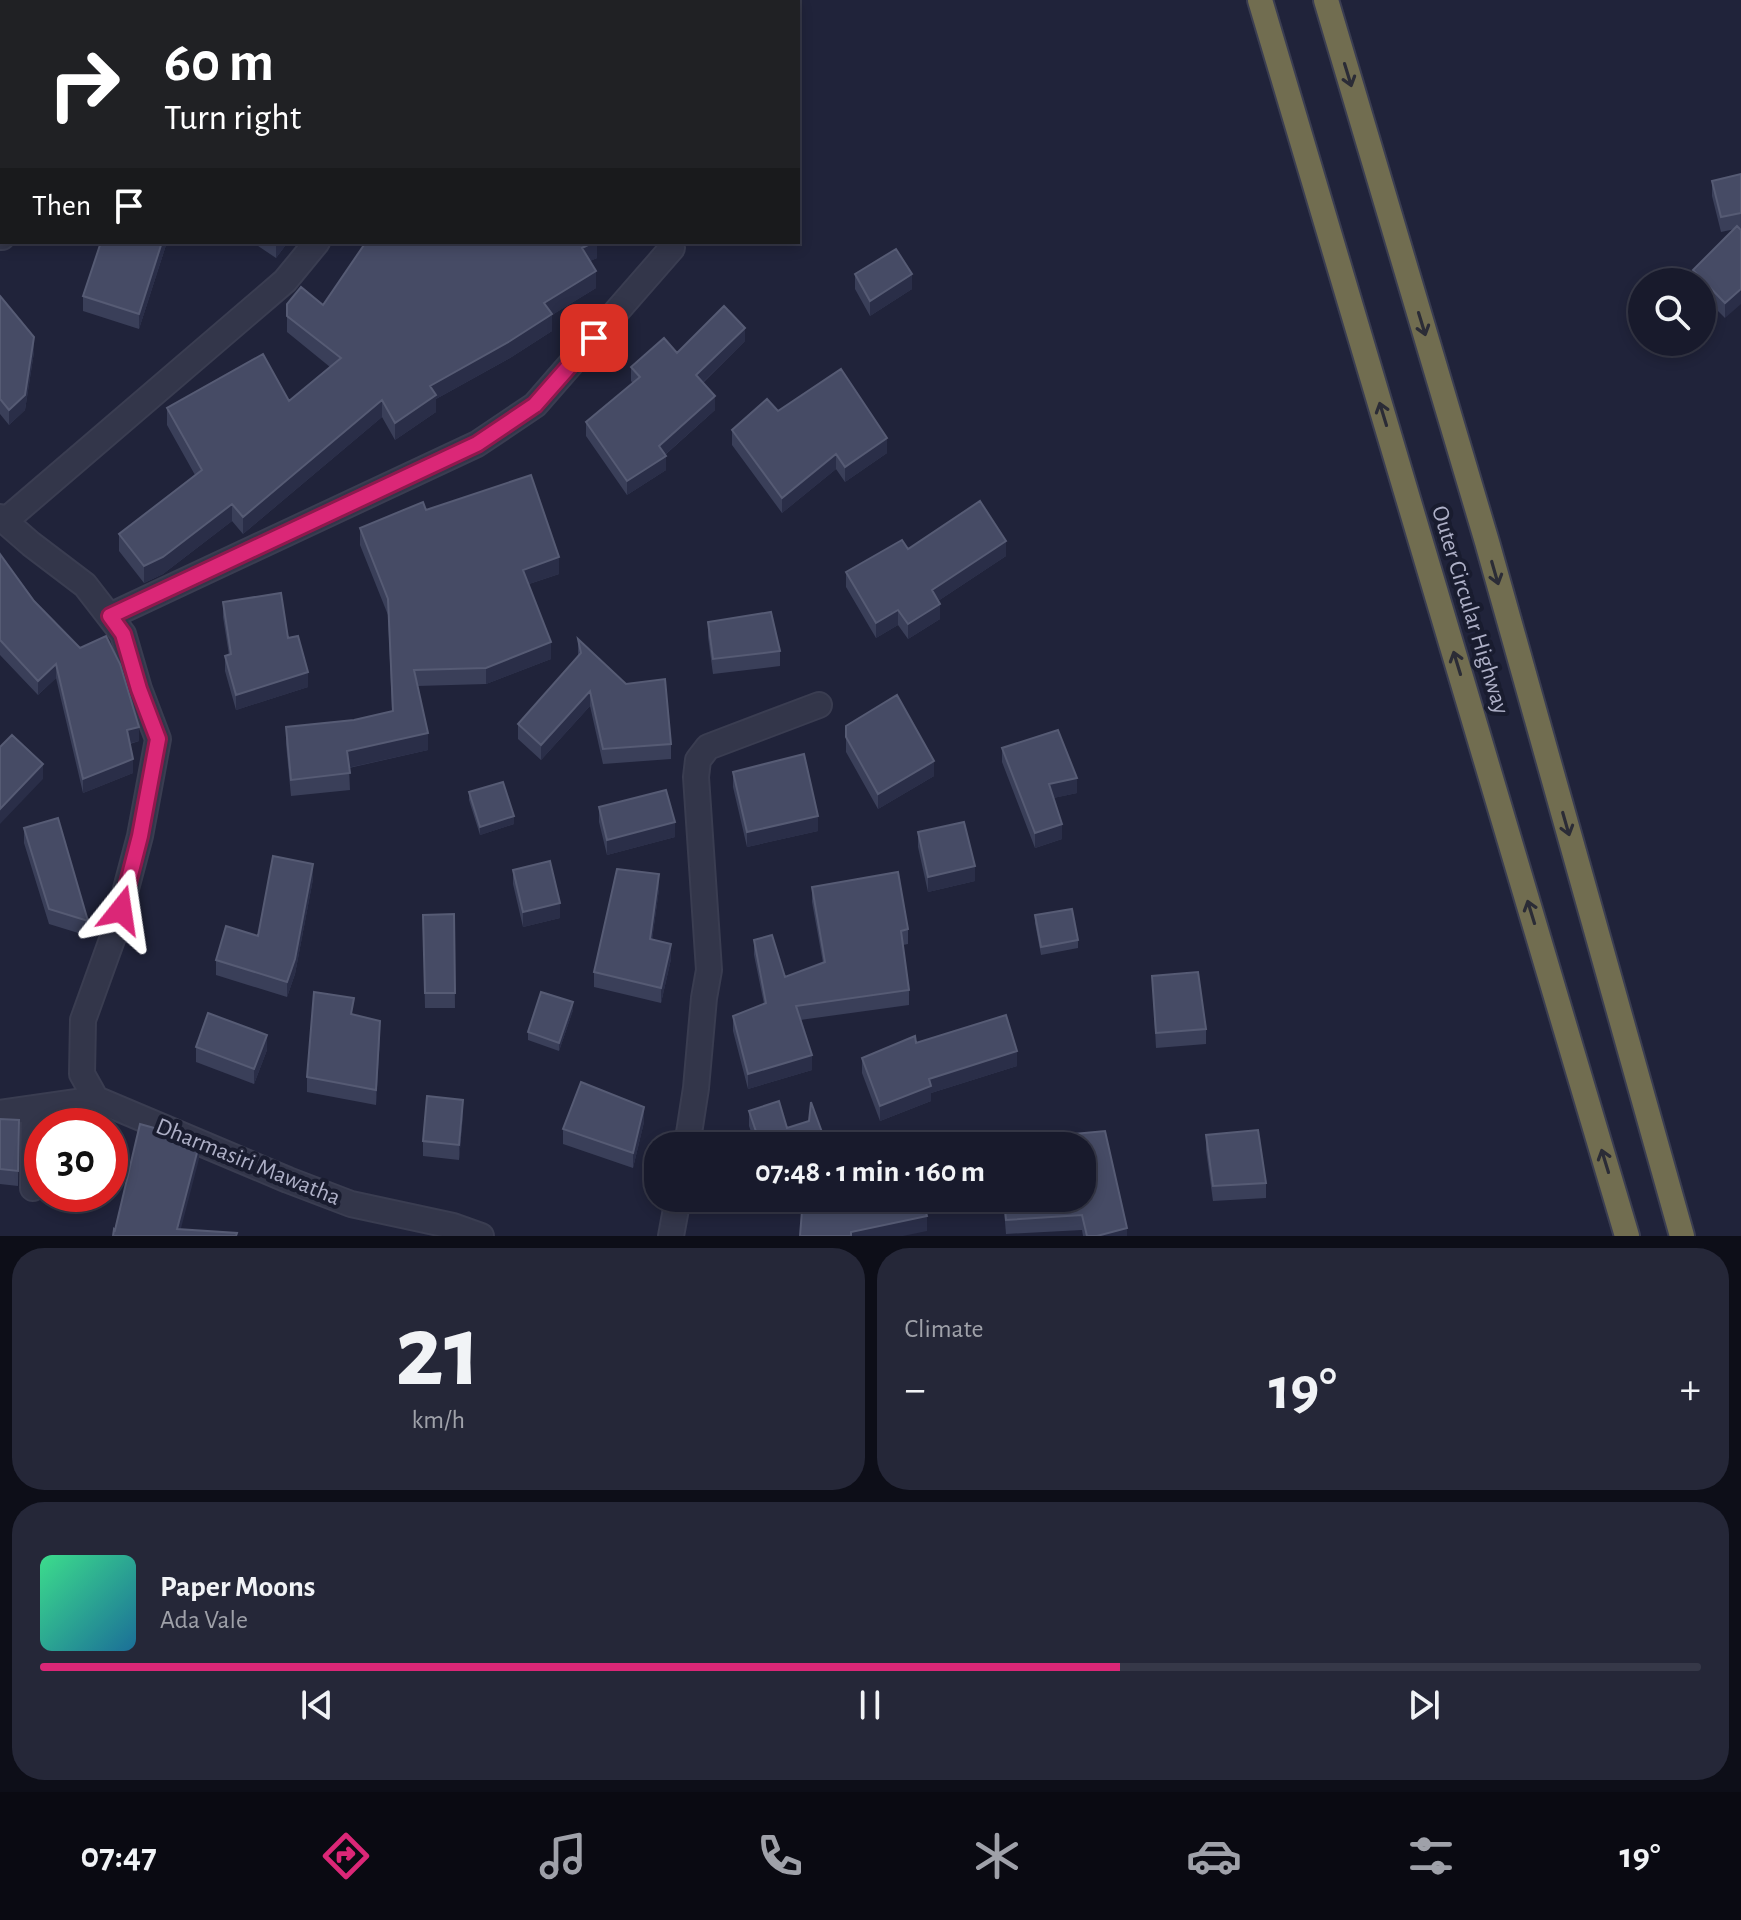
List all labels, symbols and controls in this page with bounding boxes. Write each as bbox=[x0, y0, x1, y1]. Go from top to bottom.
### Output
icon: right bbox=[32, 32, 136, 136]
text: 60 m bbox=[164, 35, 274, 91]
one-way arrow bbox=[1341, 61, 1356, 87]
text: Turn right bbox=[164, 100, 301, 136]
icon: arrive bbox=[107, 184, 151, 228]
text: Then bbox=[32, 191, 91, 221]
map controls bbox=[1628, 268, 1716, 356]
button: search bbox=[1628, 268, 1716, 356]
pin bbox=[560, 304, 628, 372]
one-way arrow bbox=[1416, 311, 1430, 336]
icon: arrive bbox=[572, 316, 616, 360]
one-way arrow bbox=[1375, 401, 1390, 427]
street label: Outer Circular Highway bbox=[1427, 503, 1513, 717]
one-way arrow bbox=[1489, 560, 1504, 586]
one-way arrow bbox=[1449, 650, 1464, 676]
one-way arrow bbox=[1559, 810, 1574, 836]
position arrow bbox=[79, 868, 163, 952]
one-way arrow bbox=[1523, 900, 1537, 925]
speed limit sign: 30 bbox=[24, 1108, 128, 1212]
street label: Dharmasiri Mawatha bbox=[152, 1114, 344, 1210]
one-way arrow bbox=[1597, 1149, 1612, 1175]
text: 07:48 · 1 min · 160 m bbox=[755, 1157, 985, 1187]
text: 21 bbox=[395, 1301, 481, 1405]
text: Climate bbox=[905, 1316, 983, 1342]
text: 19° bbox=[1269, 1360, 1337, 1420]
text: − bbox=[905, 1368, 926, 1412]
text: + bbox=[1680, 1368, 1701, 1412]
text: km/h bbox=[411, 1407, 465, 1433]
text: Paper Moons bbox=[160, 1572, 315, 1602]
text: Ada Vale bbox=[160, 1607, 248, 1633]
icon: previous bbox=[295, 1683, 339, 1727]
icon: pause bbox=[848, 1683, 892, 1727]
icon: next bbox=[1402, 1683, 1446, 1727]
icon: directions bbox=[318, 1828, 374, 1884]
icon: music bbox=[535, 1828, 591, 1884]
icon: phone bbox=[752, 1828, 808, 1884]
icon: climate bbox=[969, 1828, 1025, 1884]
icon: car bbox=[1186, 1828, 1242, 1884]
icon: filters bbox=[1403, 1828, 1459, 1884]
text: 07:47 bbox=[80, 1838, 157, 1874]
text: 19° bbox=[1620, 1838, 1661, 1874]

